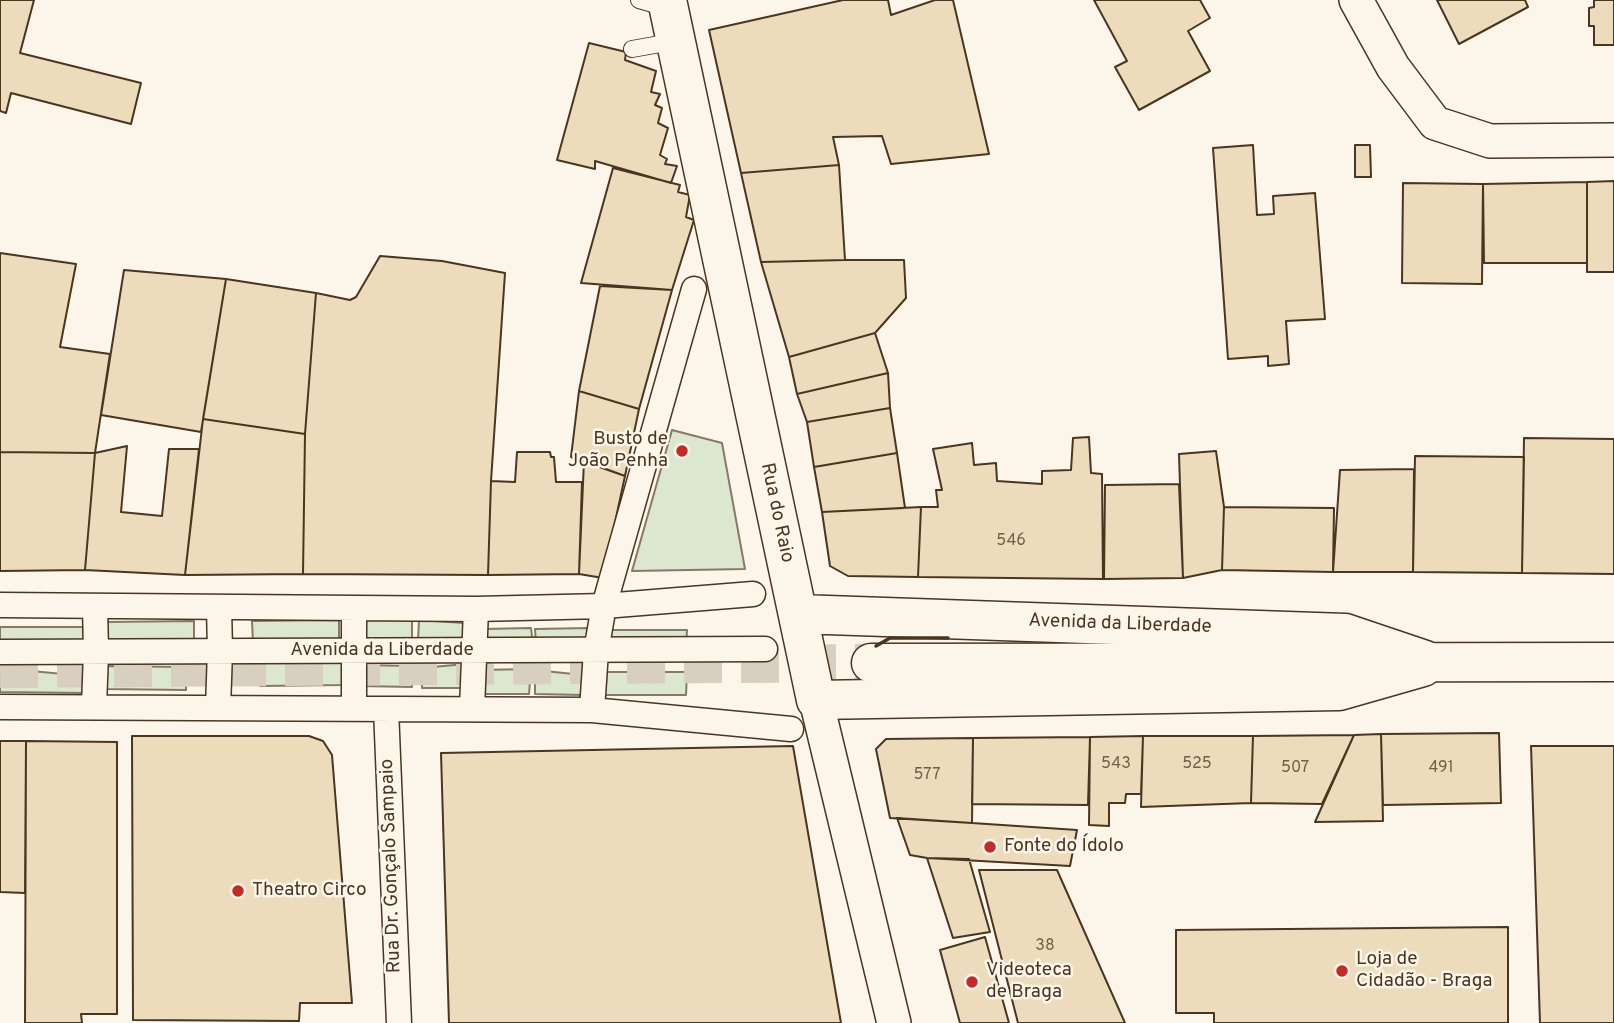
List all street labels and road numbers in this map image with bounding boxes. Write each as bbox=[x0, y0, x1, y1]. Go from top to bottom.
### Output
street label: Rua do Raio bbox=[754, 461, 798, 565]
street label: Avenida da Liberdade bbox=[1028, 610, 1212, 640]
street label: Avenida da Liberdade bbox=[290, 640, 474, 662]
street label: Rua Dr. Gonçalo Sampaio bbox=[377, 758, 407, 974]

